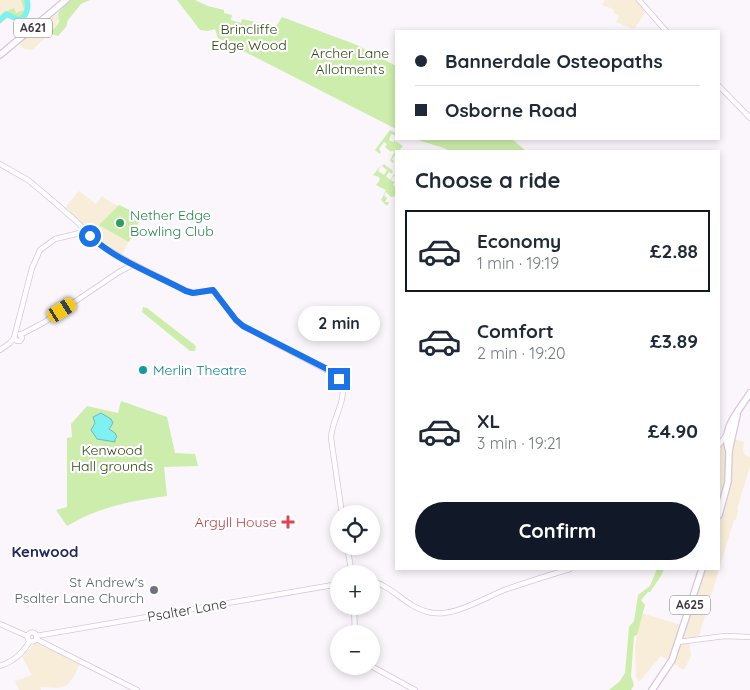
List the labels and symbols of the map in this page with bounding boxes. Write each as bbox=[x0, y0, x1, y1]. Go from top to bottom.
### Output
road number: A621 bbox=[14, 18, 52, 38]
park label: Brincliffe Edge Wood bbox=[211, 20, 287, 54]
park label: Archer Lane Allotments bbox=[311, 44, 389, 78]
place label: Nether Edge Bowling Club bbox=[130, 206, 214, 240]
marker: Nether Edge Bowling Club bbox=[114, 217, 126, 229]
route start bbox=[79, 225, 101, 247]
car bbox=[45, 296, 78, 324]
callout: 2 min bbox=[298, 306, 380, 342]
place label: Merlin Theatre bbox=[153, 361, 247, 379]
marker: Merlin Theatre bbox=[137, 364, 149, 376]
route end bbox=[328, 368, 350, 390]
park label: Kenwood Hall grounds bbox=[71, 441, 153, 475]
place label: Argyll House bbox=[195, 513, 277, 531]
marker: Argyll House bbox=[281, 515, 295, 529]
district label: Kenwood bbox=[12, 542, 78, 561]
place label: St Andrew's Psalter Lane Church bbox=[14, 573, 144, 607]
marker: St Andrew's Psalter Lane Church bbox=[148, 584, 160, 596]
street label: Psalter Lane bbox=[146, 594, 228, 626]
road number: A625 bbox=[670, 596, 710, 614]

